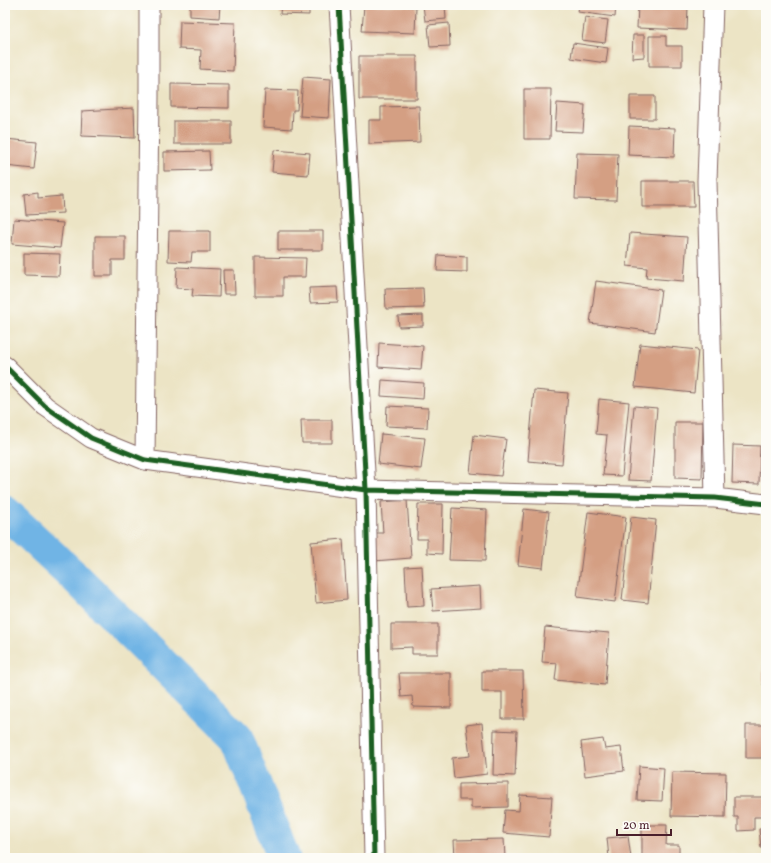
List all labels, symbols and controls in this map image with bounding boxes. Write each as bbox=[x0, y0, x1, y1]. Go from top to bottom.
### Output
scale bar bbox=[617, 811, 671, 837]
text: 20 m bbox=[623, 818, 650, 834]

